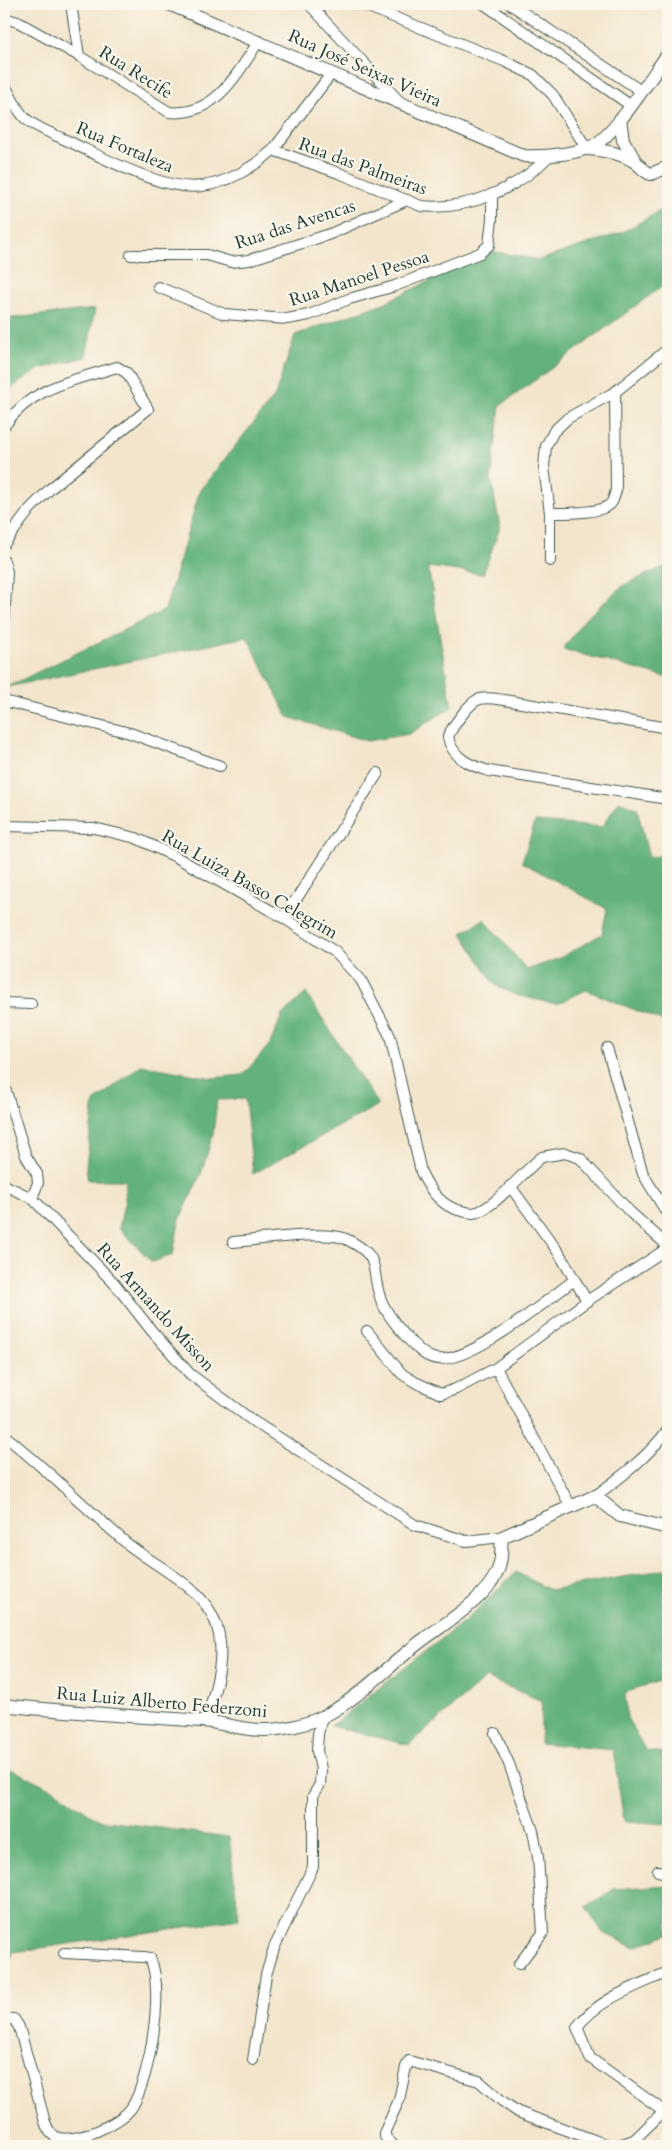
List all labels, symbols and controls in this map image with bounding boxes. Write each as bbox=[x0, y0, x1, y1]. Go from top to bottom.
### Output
street label: Rua José Seixas Vieira bbox=[284, 23, 446, 114]
street label: Rua Recife bbox=[94, 40, 177, 105]
street label: Rua Fortaleza bbox=[72, 116, 178, 179]
street label: Rua das Palmeiras bbox=[295, 132, 431, 201]
street label: Rua das Avencas bbox=[232, 193, 359, 256]
street label: Rua Manoel Pessoa bbox=[286, 244, 432, 313]
street label: Rua Luiza Basso Celegrim bbox=[157, 824, 343, 946]
street label: Rua Armando Misson bbox=[91, 1237, 221, 1378]
street label: Rua Luiz Alberto Federzoni bbox=[56, 1681, 268, 1724]

